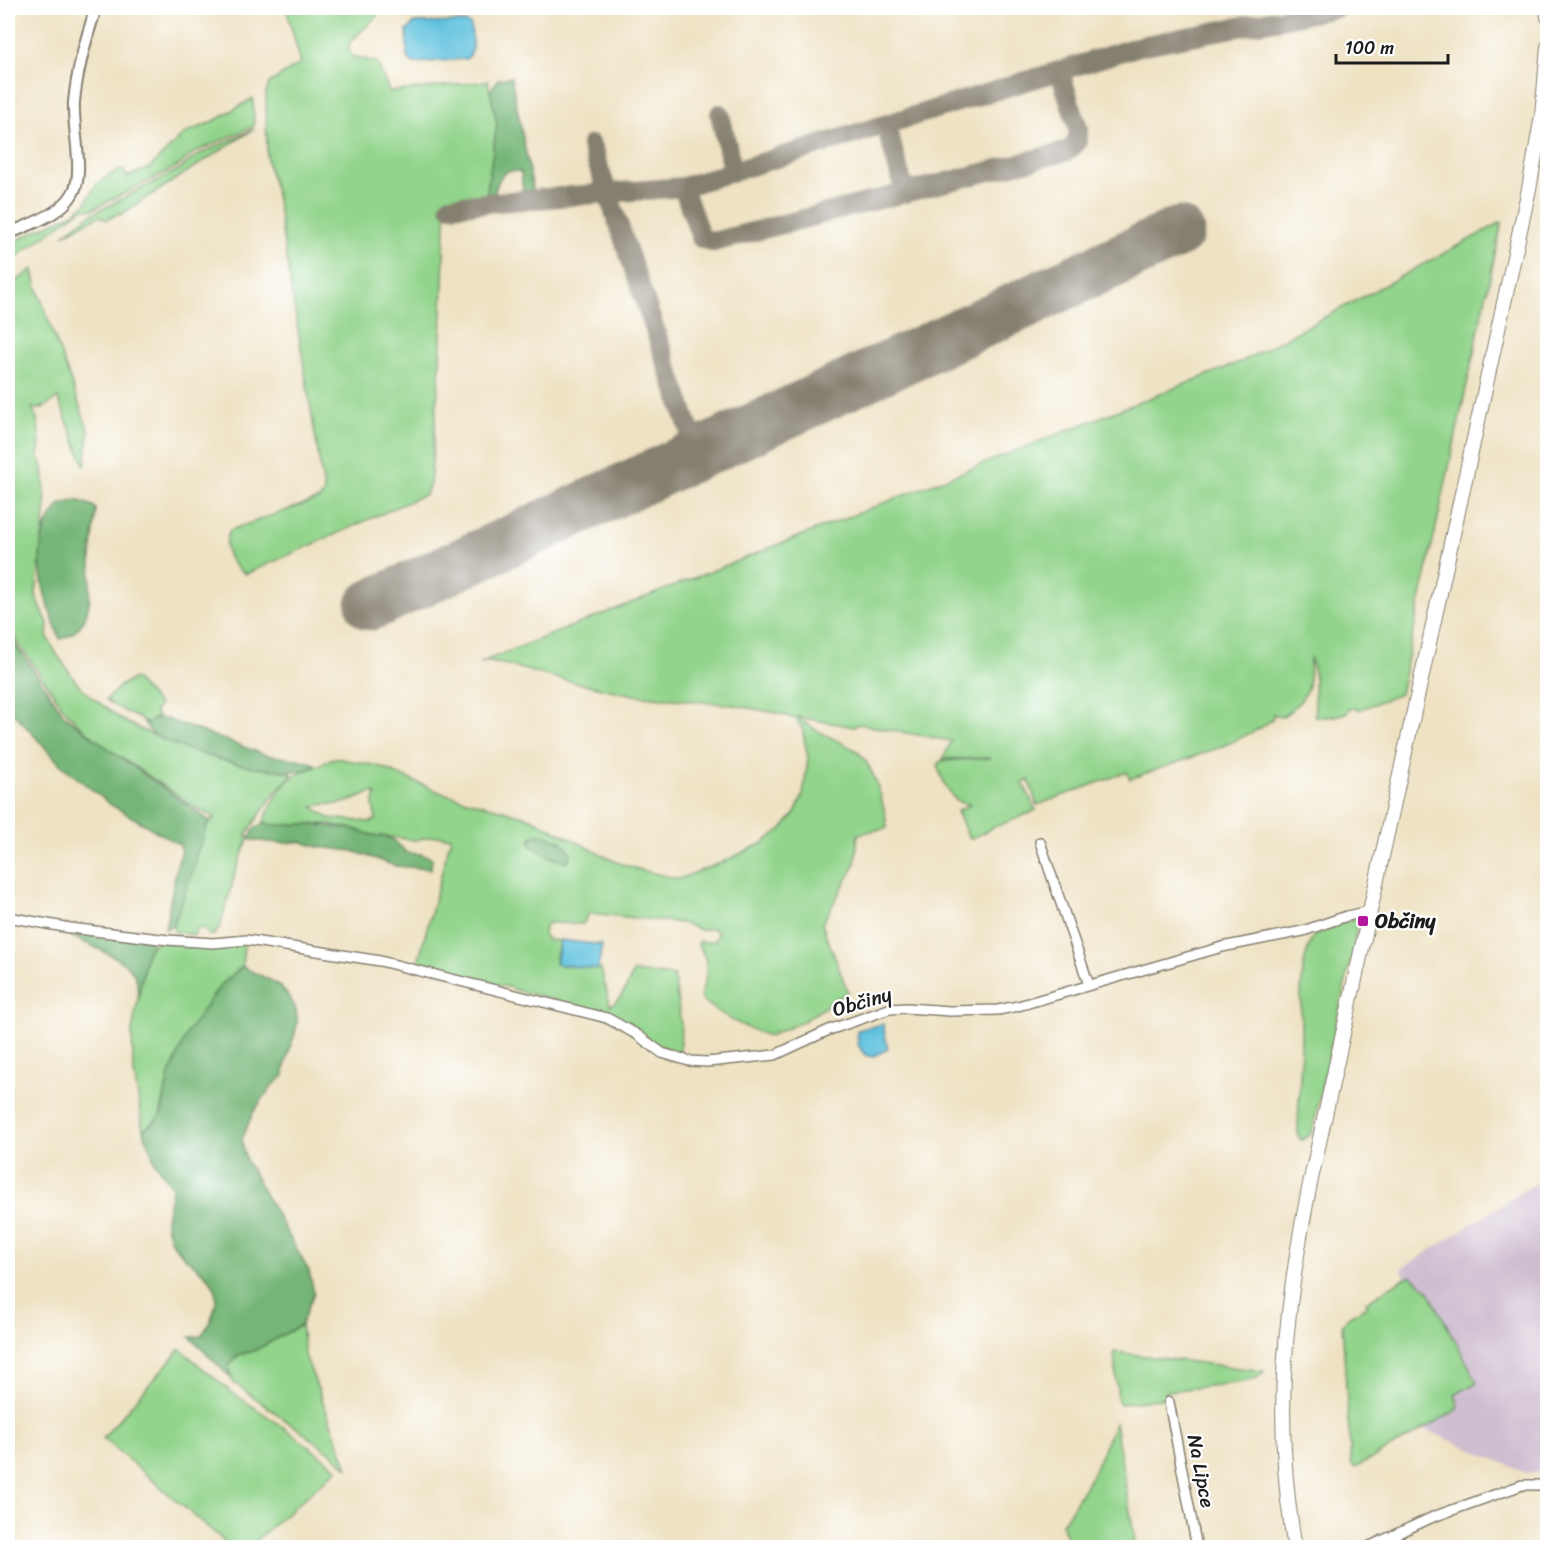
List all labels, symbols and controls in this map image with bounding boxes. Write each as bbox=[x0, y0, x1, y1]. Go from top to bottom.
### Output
scale bar bbox=[1336, 27, 1448, 65]
text: 100 m bbox=[1345, 32, 1394, 64]
place label: Občiny bbox=[1375, 904, 1436, 939]
marker: Občiny bbox=[1356, 914, 1370, 928]
street label: Občiny bbox=[828, 977, 897, 1027]
street label: Na Lipce bbox=[1177, 1431, 1225, 1511]

